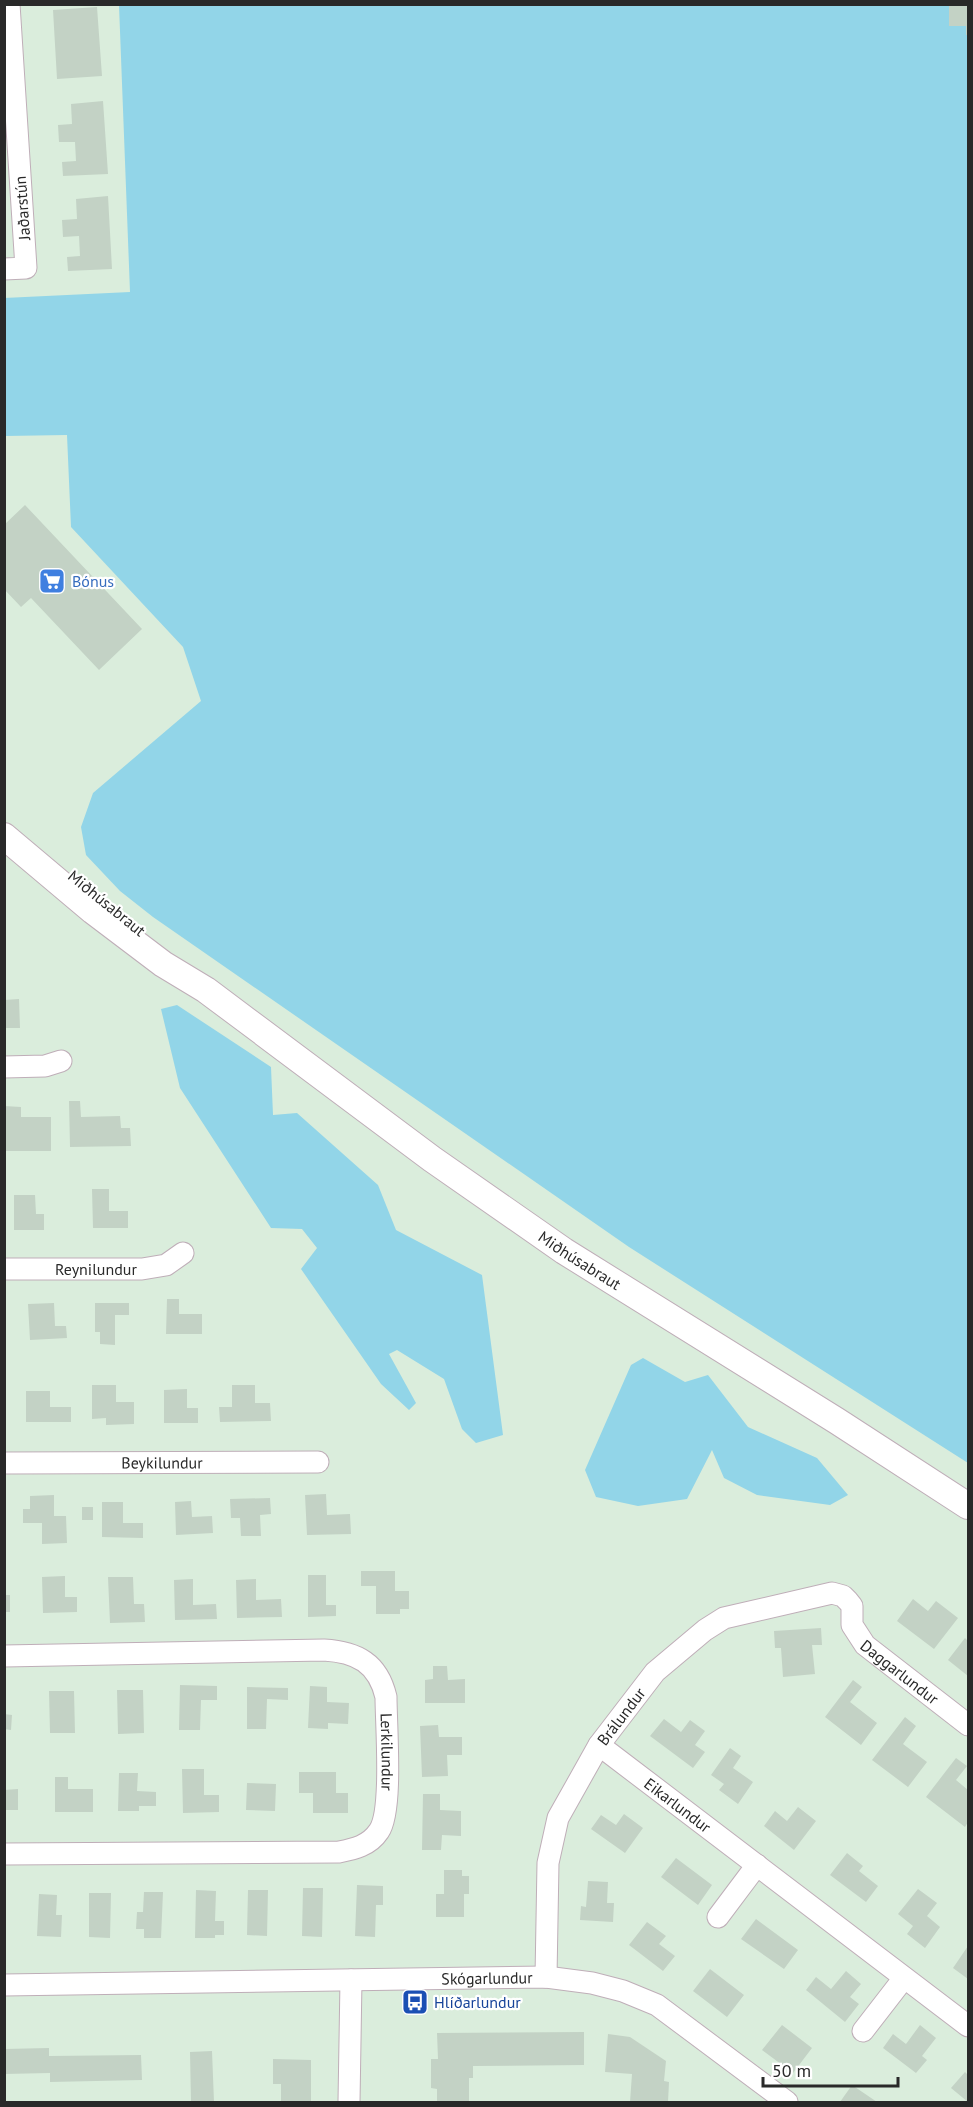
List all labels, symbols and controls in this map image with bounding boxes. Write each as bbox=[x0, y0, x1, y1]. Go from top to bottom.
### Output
street label: Jaðarstún bbox=[10, 175, 34, 242]
supermarket icon: Bónus bbox=[37, 566, 67, 596]
place label: Bónus bbox=[72, 571, 114, 591]
street label: Miðhúsabraut bbox=[64, 866, 150, 941]
street label: Miðhúsabraut bbox=[535, 1226, 625, 1294]
street label: Reynilundur bbox=[55, 1259, 137, 1279]
street label: Beykilundur bbox=[121, 1452, 203, 1473]
street label: Daggarlundur bbox=[856, 1635, 943, 1709]
street label: Brálundur bbox=[593, 1683, 650, 1749]
street label: Lerkilundur bbox=[376, 1713, 398, 1792]
street label: Eikarlundur bbox=[640, 1773, 716, 1837]
street label: Skógarlundur bbox=[441, 1967, 533, 1989]
bus stop icon: Hlíðarlundur bbox=[400, 1987, 430, 2017]
place label: Hlíðarlundur bbox=[434, 1992, 521, 2012]
scale bar bbox=[763, 2050, 898, 2088]
text: 50 m bbox=[772, 2059, 811, 2082]

